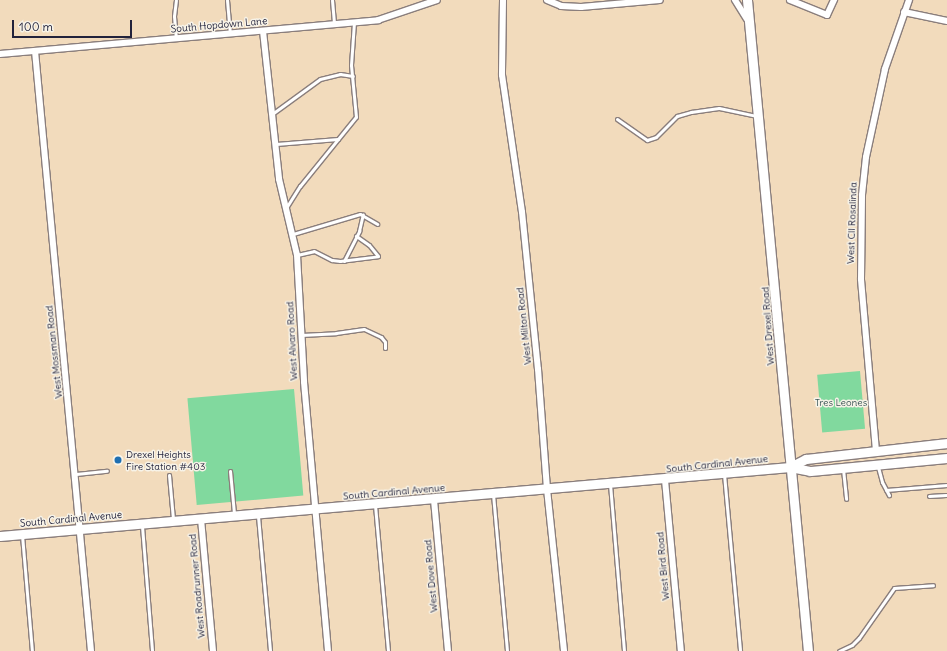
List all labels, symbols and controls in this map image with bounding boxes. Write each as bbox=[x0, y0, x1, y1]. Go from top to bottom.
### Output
scale bar bbox=[14, 12, 134, 38]
street label: South Hopdown Lane bbox=[170, 15, 268, 35]
text: 100 m bbox=[19, 19, 53, 34]
street label: West Cll Rosalinda bbox=[845, 182, 859, 264]
street label: West Drexel Road bbox=[759, 286, 777, 366]
street label: West Milton Road bbox=[514, 287, 534, 365]
street label: West Alvaro Road bbox=[284, 301, 300, 381]
street label: West Mossman Road bbox=[43, 305, 65, 399]
park label: Tres Leones bbox=[815, 397, 867, 409]
place label: Drexel Heights Fire Station #403 bbox=[126, 448, 205, 472]
street label: South Cardinal Avenue bbox=[665, 453, 769, 475]
marker: Drexel Heights Fire Station #403 bbox=[113, 455, 123, 465]
street label: South Cardinal Avenue bbox=[342, 482, 446, 502]
street label: South Cardinal Avenue bbox=[19, 509, 123, 529]
street label: West Bird Road bbox=[654, 531, 672, 601]
street label: West Roadrunner Road bbox=[186, 533, 208, 639]
street label: West Dove Road bbox=[422, 539, 440, 613]

